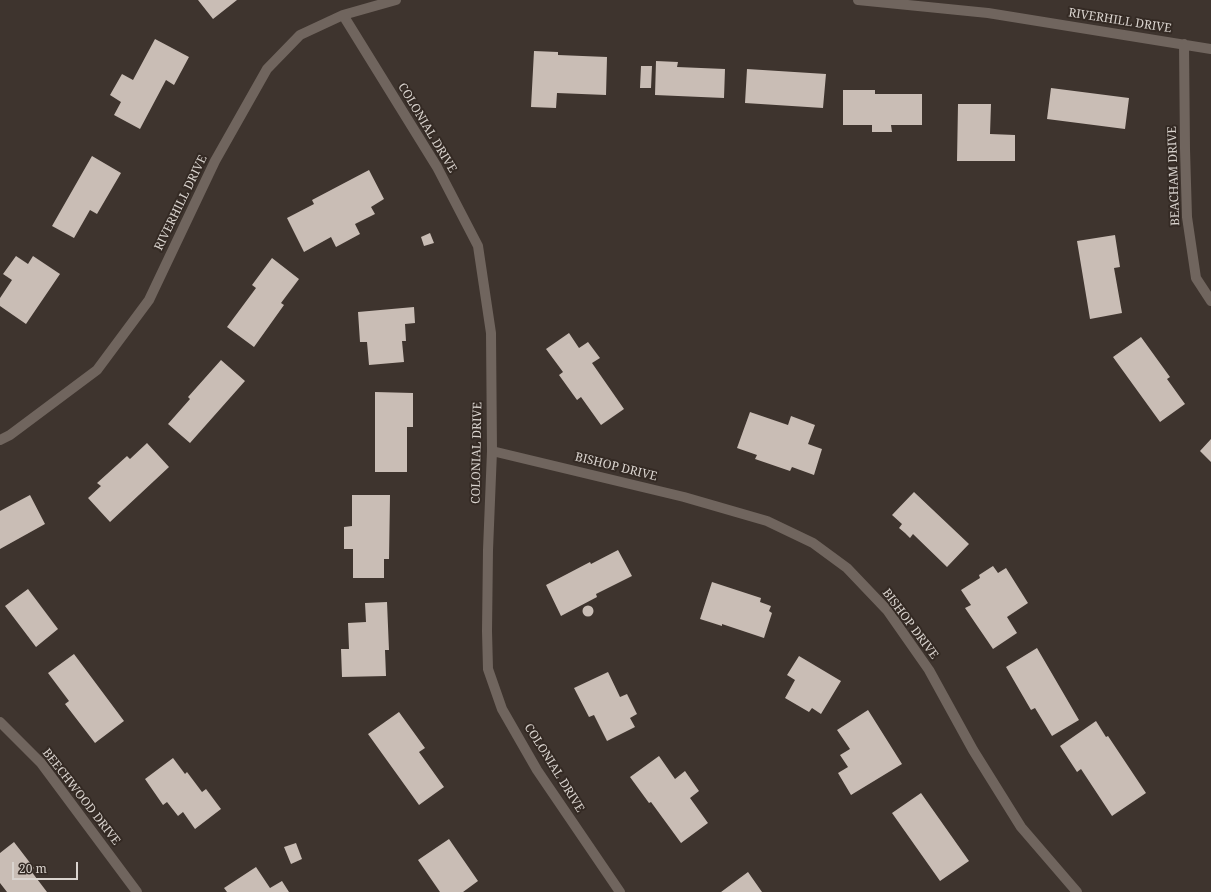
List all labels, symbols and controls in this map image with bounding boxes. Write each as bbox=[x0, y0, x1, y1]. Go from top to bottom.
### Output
street label: RIVERHILL DRIVE bbox=[1067, 6, 1173, 36]
street label: COLONIAL DRIVE bbox=[395, 81, 459, 175]
street label: BEACHAM DRIVE bbox=[1165, 126, 1183, 226]
street label: RIVERHILL DRIVE bbox=[152, 153, 210, 253]
street label: COLONIAL DRIVE bbox=[469, 402, 485, 504]
street label: BISHOP DRIVE bbox=[573, 450, 659, 484]
street label: BISHOP DRIVE bbox=[879, 586, 941, 662]
street label: COLONIAL DRIVE bbox=[521, 721, 587, 815]
street label: BEECHWOOD DRIVE bbox=[39, 746, 123, 848]
scale bar bbox=[14, 854, 80, 880]
text: 20 m bbox=[19, 860, 47, 877]

